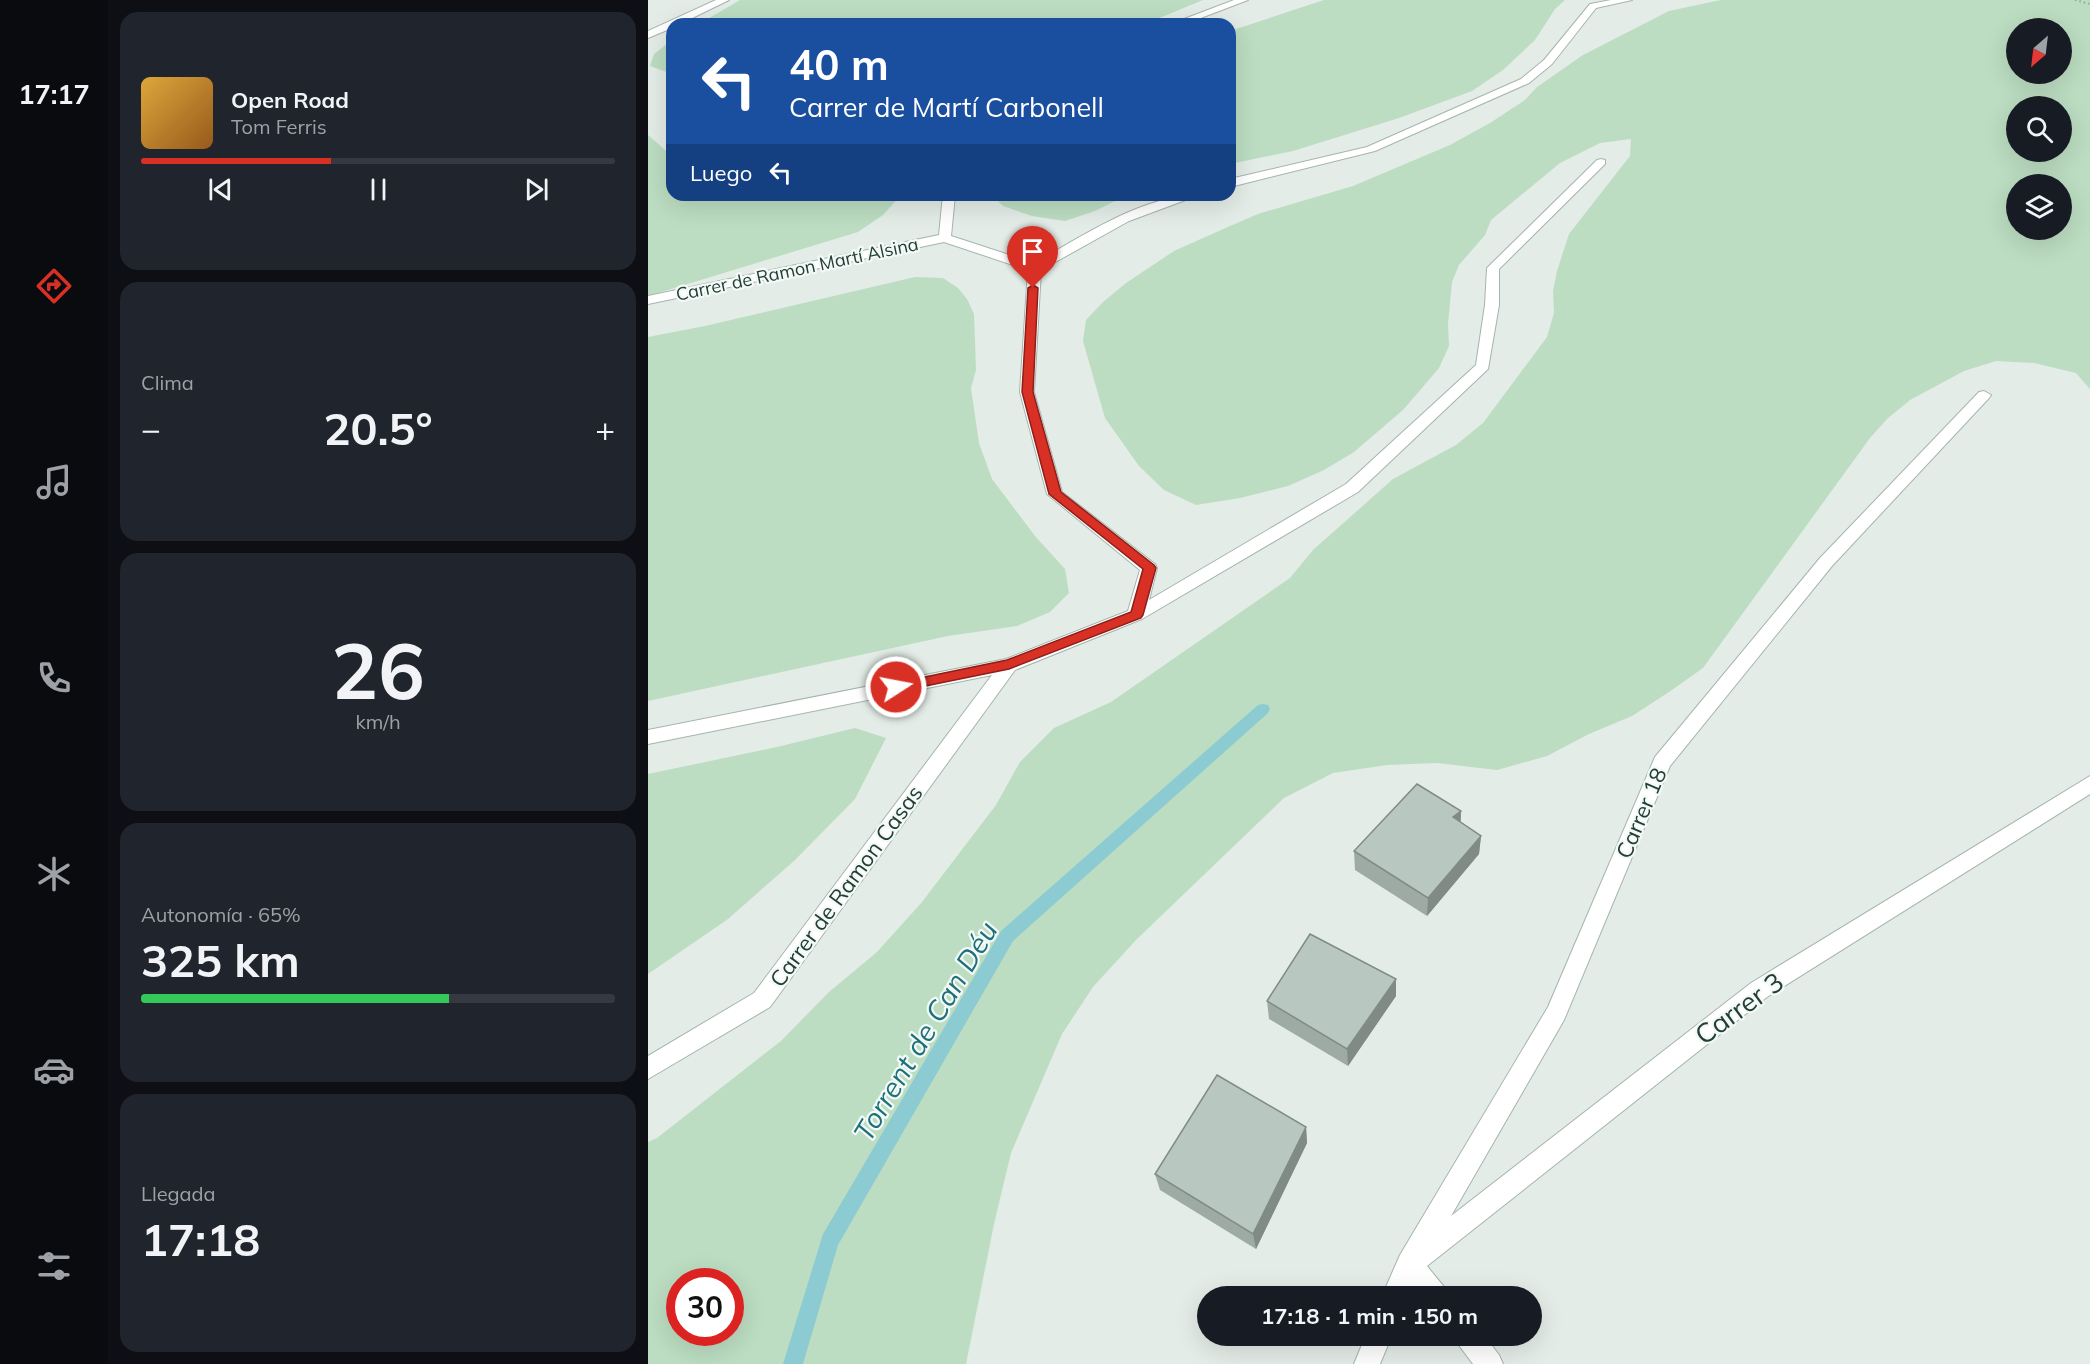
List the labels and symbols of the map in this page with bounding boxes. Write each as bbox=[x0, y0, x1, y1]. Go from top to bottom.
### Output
north arrow bbox=[2006, 18, 2072, 84]
pin bbox=[1007, 226, 1058, 288]
street label: Carrer de Ramon Martí Alsina bbox=[674, 232, 920, 306]
position arrow bbox=[864, 655, 928, 719]
street label: Carrer 18 bbox=[1609, 763, 1673, 863]
street label: Carrer de Ramon Casas bbox=[764, 780, 928, 992]
water label: Torrent de Can Déu bbox=[845, 915, 1005, 1147]
street label: Carrer 3 bbox=[1688, 964, 1790, 1052]
speed limit sign: 30 bbox=[666, 1268, 744, 1346]

